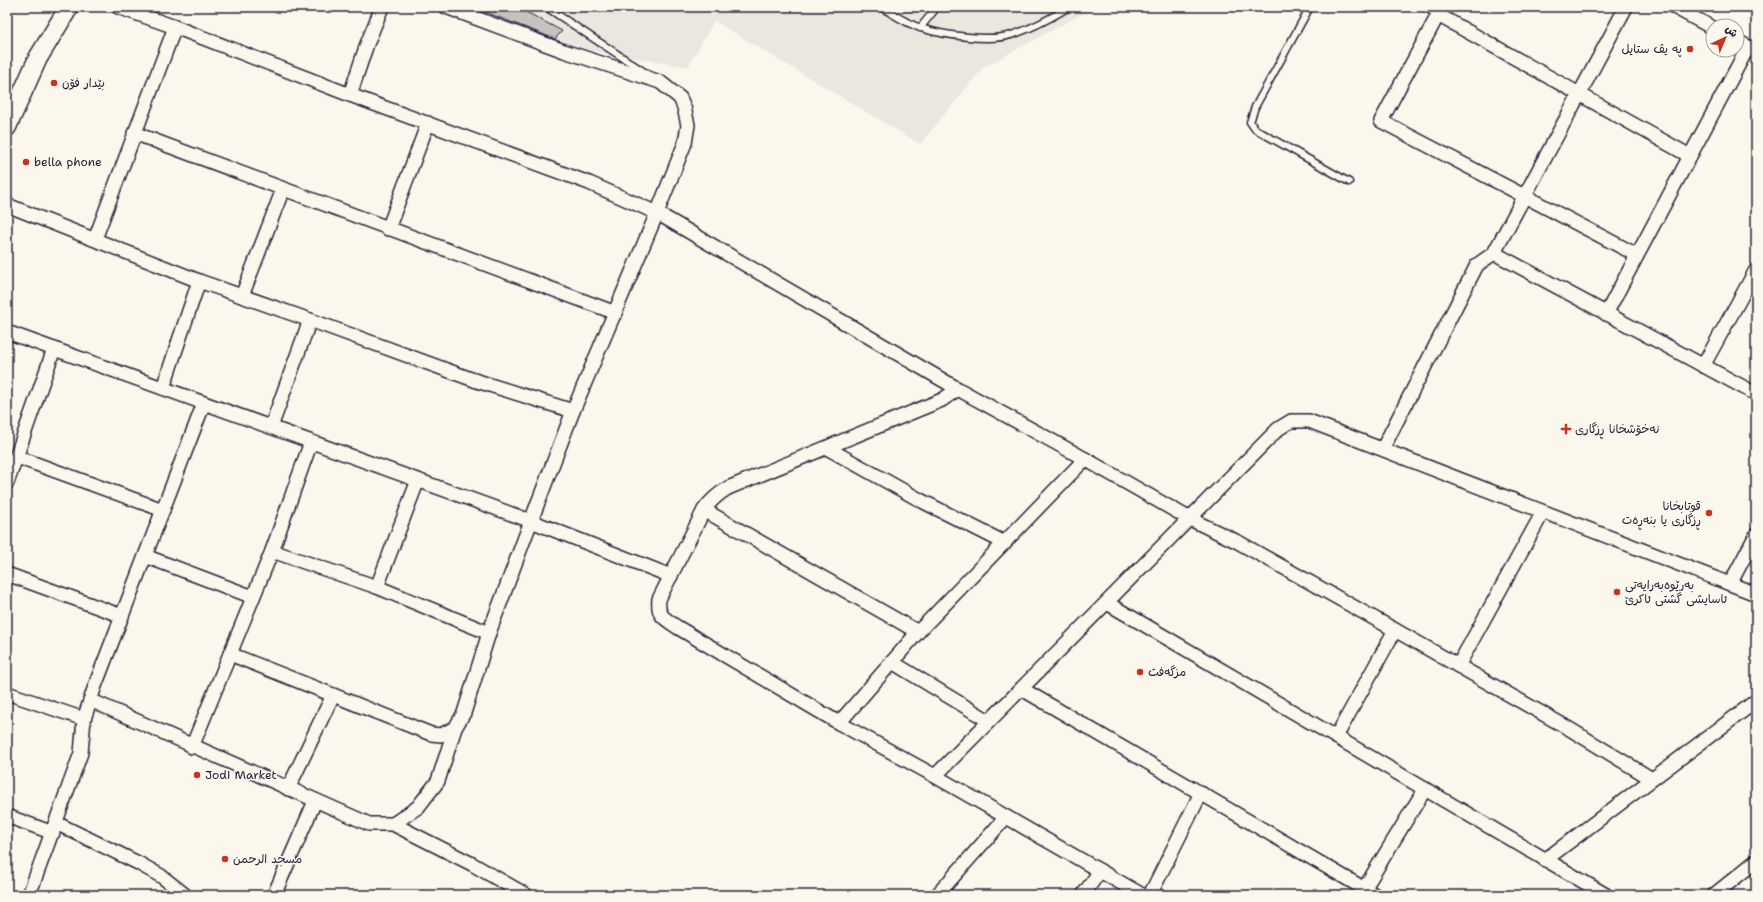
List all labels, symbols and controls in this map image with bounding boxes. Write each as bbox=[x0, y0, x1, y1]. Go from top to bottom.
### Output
north arrow bbox=[1705, 18, 1745, 58]
text: ش bbox=[1722, 22, 1741, 41]
place label: په يڤ ستايل bbox=[1621, 41, 1682, 57]
marker: په يڤ ستايل bbox=[1685, 44, 1695, 54]
place label: بێدار فۆن bbox=[62, 75, 105, 91]
marker: بێدار فۆن bbox=[49, 78, 59, 88]
place label: bella phone bbox=[34, 154, 102, 170]
marker: bella phone bbox=[21, 157, 31, 167]
place label: نەخۆشخانا ڕزگاری bbox=[1575, 421, 1659, 439]
marker: نەخۆشخانا ڕزگاری bbox=[1560, 423, 1572, 435]
place label: قوتابخانا ڕزگاری یا بنەڕەت bbox=[1622, 498, 1701, 530]
marker: قوتابخانا ڕزگاری یا بنەڕەت bbox=[1704, 508, 1714, 518]
place label: بەرێوەبەرایەتی ئاسایشی گشتی ئاکرێ bbox=[1625, 577, 1727, 607]
marker: بەرێوەبەرایەتی ئاسایشی گشتی ئاکرێ bbox=[1612, 587, 1622, 597]
place label: مزگەفت bbox=[1148, 664, 1186, 680]
marker: مزگەفت bbox=[1135, 667, 1145, 677]
place label: Jodi Market bbox=[205, 767, 277, 783]
marker: Jodi Market bbox=[192, 770, 202, 780]
place label: مسجد الرحمن bbox=[233, 851, 302, 867]
marker: مسجد الرحمن bbox=[220, 854, 230, 864]

